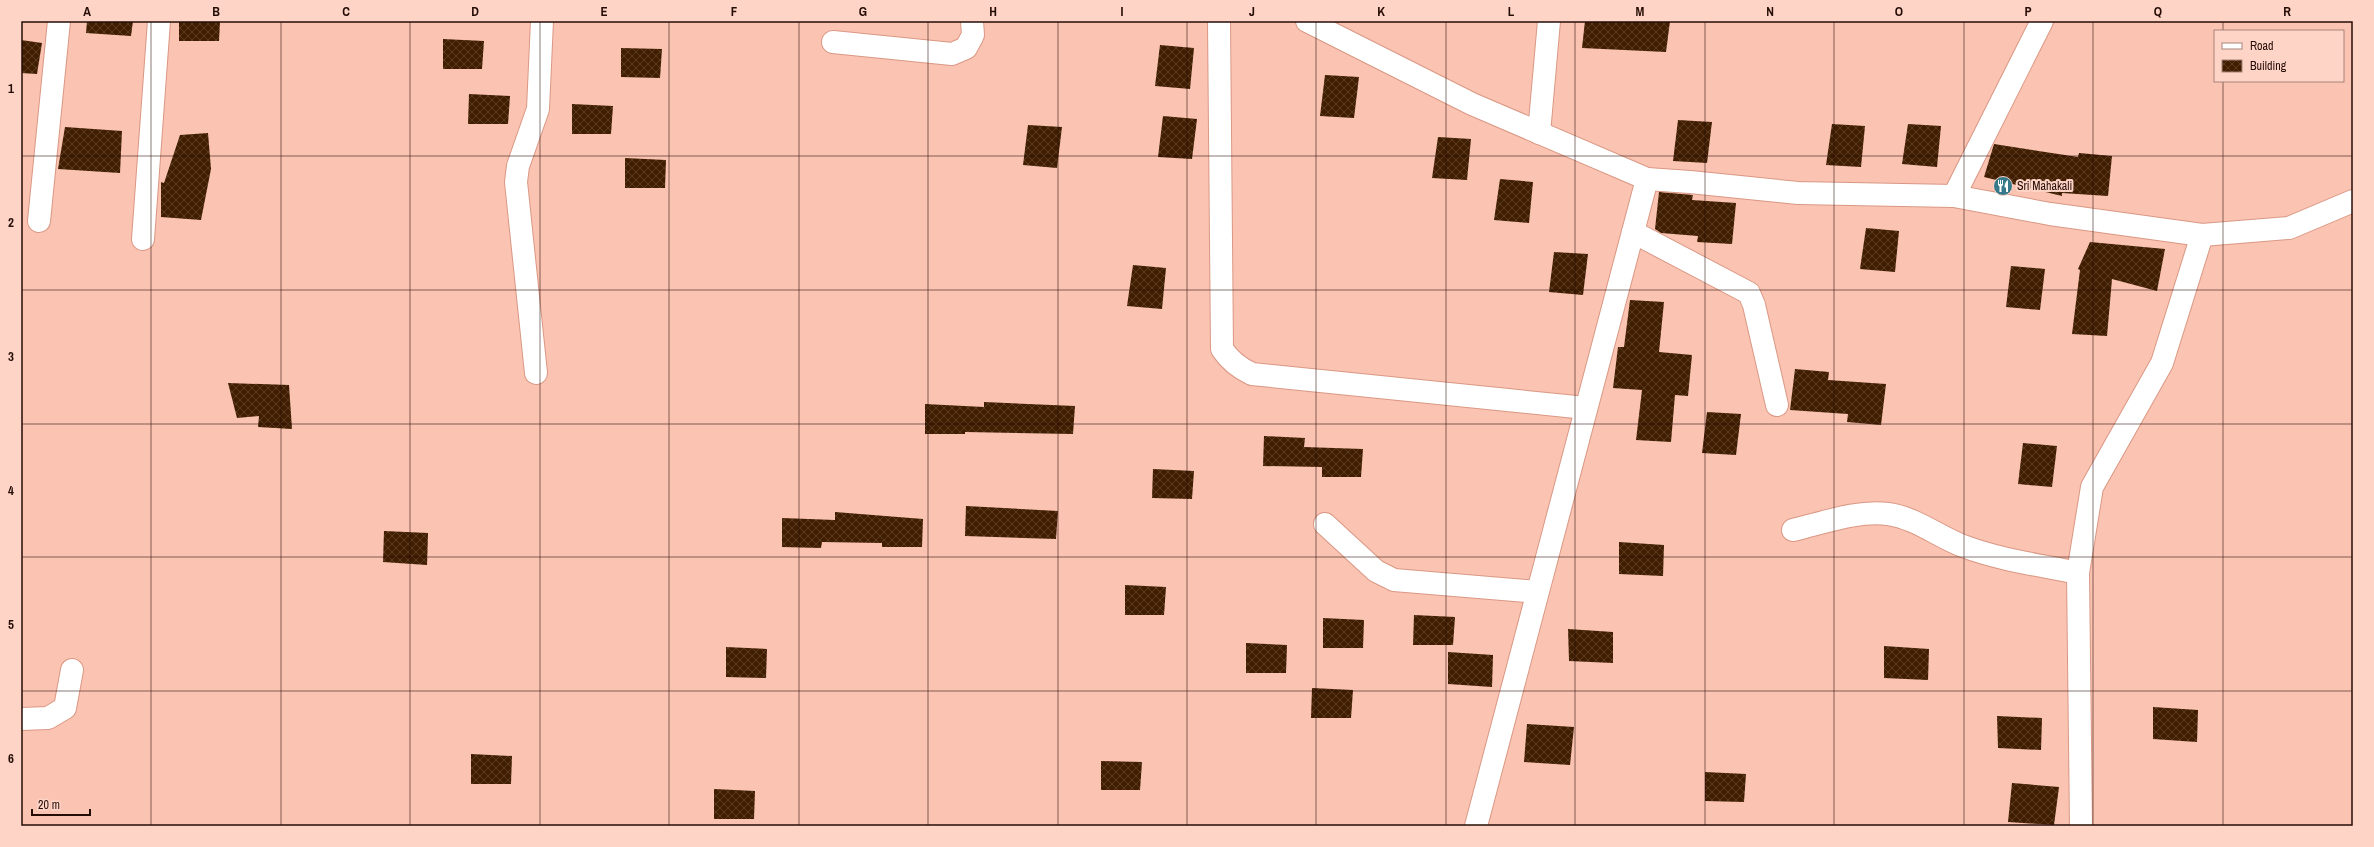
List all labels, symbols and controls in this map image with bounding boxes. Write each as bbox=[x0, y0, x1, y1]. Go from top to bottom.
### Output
text: A bbox=[83, 3, 91, 20]
text: B bbox=[212, 3, 220, 20]
text: C bbox=[342, 3, 350, 20]
text: D bbox=[471, 3, 479, 20]
text: E bbox=[600, 3, 608, 20]
text: F bbox=[731, 3, 738, 20]
text: G bbox=[859, 3, 867, 20]
text: H bbox=[989, 3, 997, 20]
text: I bbox=[1121, 3, 1124, 20]
text: J bbox=[1249, 3, 1255, 20]
text: K bbox=[1377, 3, 1385, 20]
text: L bbox=[1508, 3, 1515, 20]
text: M bbox=[1636, 3, 1645, 20]
text: N bbox=[1766, 3, 1774, 20]
text: O bbox=[1895, 3, 1903, 20]
text: P bbox=[2024, 3, 2032, 20]
text: Q bbox=[2154, 3, 2162, 20]
text: R bbox=[2283, 3, 2291, 20]
legend bbox=[2214, 30, 2344, 82]
text: Road bbox=[2250, 38, 2274, 54]
text: Building bbox=[2250, 58, 2287, 74]
text: 1 bbox=[8, 80, 14, 97]
restaurant icon: Sri Mahakali bbox=[1992, 175, 2014, 197]
place label: Sri Mahakali bbox=[2017, 178, 2072, 194]
text: 2 bbox=[8, 214, 14, 231]
text: 3 bbox=[8, 348, 14, 365]
text: 4 bbox=[8, 482, 14, 499]
text: 5 bbox=[8, 616, 14, 633]
text: 6 bbox=[8, 750, 14, 767]
scale bar bbox=[32, 791, 90, 817]
text: 20 m bbox=[38, 797, 60, 813]

